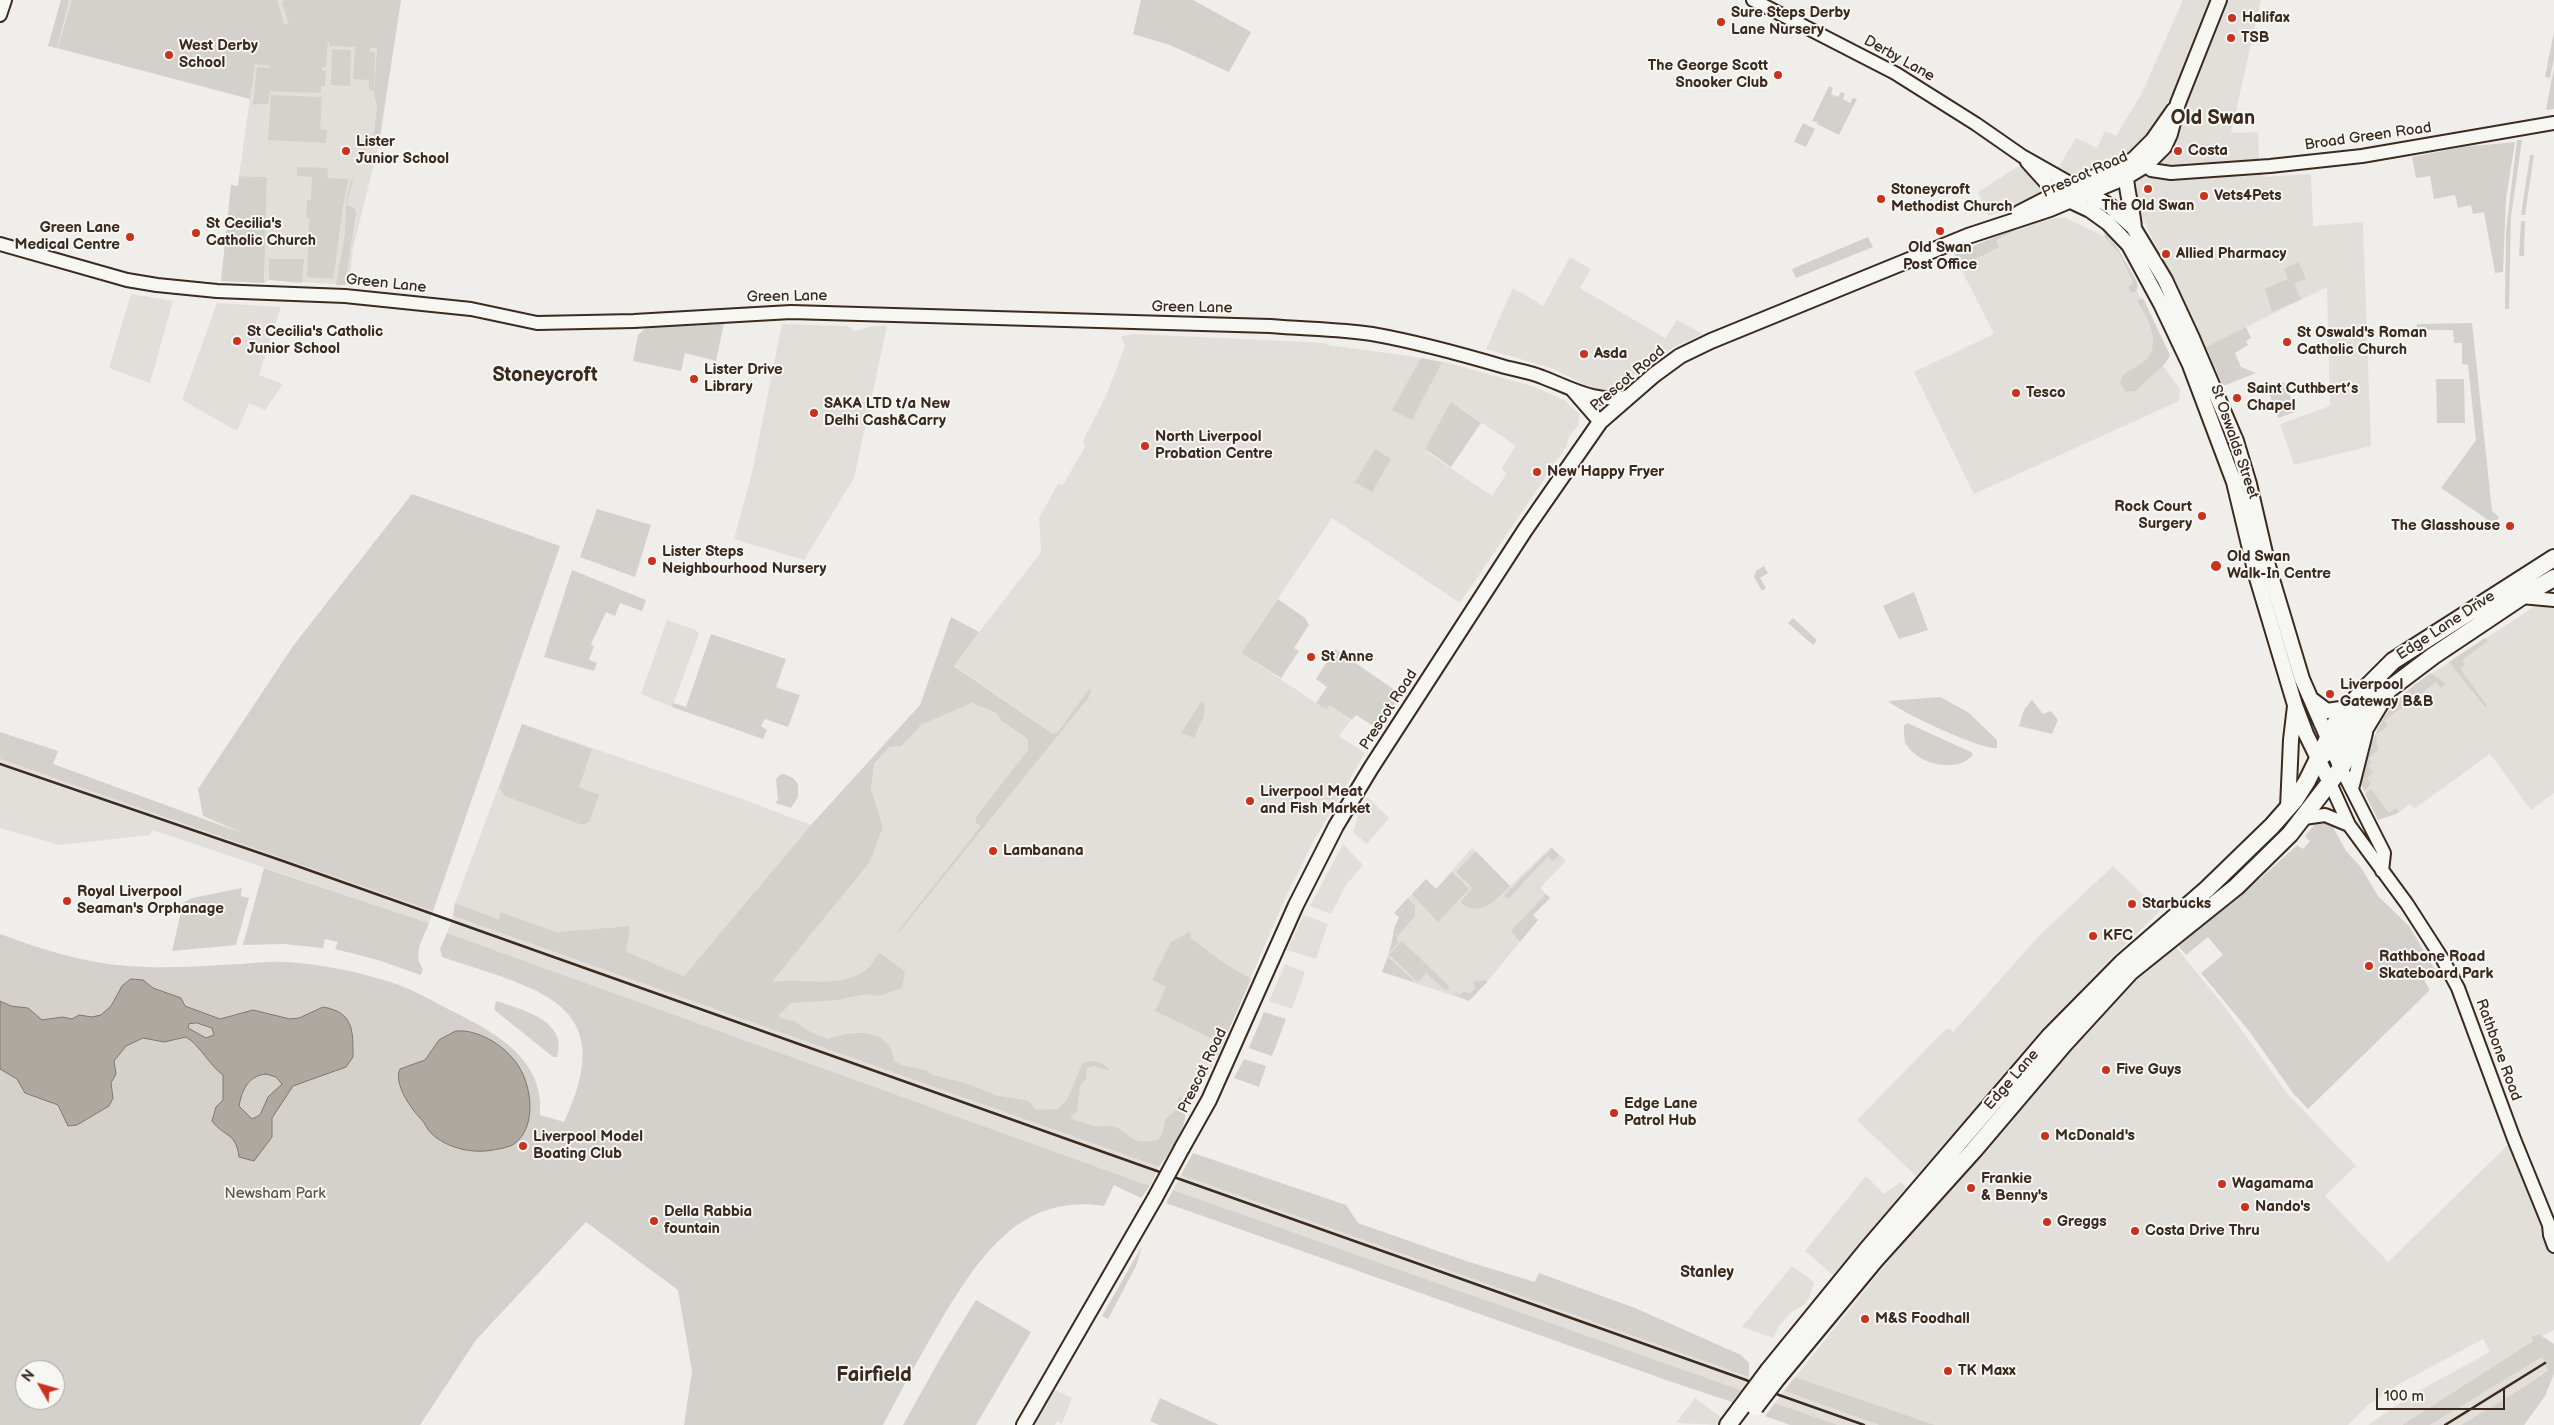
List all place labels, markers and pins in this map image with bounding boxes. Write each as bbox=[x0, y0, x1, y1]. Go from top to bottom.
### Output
place label: Sure Steps Derby Lane Nursery bbox=[1731, 4, 1850, 39]
place label: Halifax bbox=[2242, 9, 2290, 27]
marker: Halifax bbox=[2226, 12, 2238, 24]
marker: Sure Steps Derby Lane Nursery bbox=[1715, 16, 1727, 28]
place label: TSB bbox=[2241, 29, 2269, 47]
marker: TSB bbox=[2225, 32, 2237, 44]
place label: West Derby School bbox=[179, 37, 258, 72]
marker: West Derby School bbox=[163, 49, 175, 61]
place label: The George Scott Snooker Club bbox=[1648, 57, 1768, 92]
marker: The George Scott Snooker Club bbox=[1772, 69, 1784, 81]
place label: Lister Junior School bbox=[356, 133, 449, 168]
place label: Costa bbox=[2188, 142, 2228, 160]
marker: Lister Junior School bbox=[340, 145, 352, 157]
marker: Costa bbox=[2172, 145, 2184, 157]
place label: Stoneycroft Methodist Church bbox=[1891, 181, 2012, 216]
marker: The Old Swan bbox=[2142, 183, 2154, 195]
place label: Vets4Pets bbox=[2214, 187, 2282, 205]
marker: Vets4Pets bbox=[2198, 190, 2210, 202]
marker: Stoneycroft Methodist Church bbox=[1875, 193, 1887, 205]
place label: The Old Swan bbox=[2102, 197, 2194, 215]
place label: St Cecilia's Catholic Church bbox=[206, 215, 316, 250]
place label: Green Lane Medical Centre bbox=[14, 219, 120, 254]
marker: Old Swan Post Office bbox=[1934, 225, 1946, 237]
marker: St Cecilia's Catholic Church bbox=[190, 227, 202, 239]
marker: Green Lane Medical Centre bbox=[124, 231, 136, 243]
place label: Old Swan Post Office bbox=[1903, 239, 1977, 274]
place label: Allied Pharmacy bbox=[2176, 245, 2286, 263]
marker: Allied Pharmacy bbox=[2160, 248, 2172, 260]
place label: St Cecilia's Catholic Junior School bbox=[247, 323, 383, 358]
place label: St Oswald's Roman Catholic Church bbox=[2297, 324, 2427, 359]
marker: St Cecilia's Catholic Junior School bbox=[231, 335, 243, 347]
marker: St Oswald's Roman Catholic Church bbox=[2281, 336, 2293, 348]
place label: Asda bbox=[1594, 345, 1627, 363]
marker: Asda bbox=[1578, 348, 1590, 360]
place label: Lister Drive Library bbox=[704, 361, 783, 396]
marker: Lister Drive Library bbox=[688, 373, 700, 385]
place label: Saint Cuthbert’s Chapel bbox=[2247, 380, 2358, 415]
place label: Tesco bbox=[2026, 384, 2066, 402]
marker: Tesco bbox=[2010, 387, 2022, 399]
marker: Saint Cuthbert’s Chapel bbox=[2231, 392, 2243, 404]
place label: SAKA LTD t/a New Delhi Cash&Carry bbox=[824, 395, 950, 430]
marker: SAKA LTD t/a New Delhi Cash&Carry bbox=[808, 407, 820, 419]
place label: North Liverpool Probation Centre bbox=[1155, 428, 1273, 463]
marker: North Liverpool Probation Centre bbox=[1139, 440, 1151, 452]
place label: New Happy Fryer bbox=[1547, 463, 1664, 481]
marker: New Happy Fryer bbox=[1531, 466, 1543, 478]
place label: Rock Court Surgery bbox=[2114, 498, 2192, 533]
marker: Rock Court Surgery bbox=[2196, 510, 2208, 522]
place label: The Glasshouse bbox=[2391, 517, 2500, 535]
marker: The Glasshouse bbox=[2504, 520, 2516, 532]
place label: Lister Steps Neighbourhood Nursery bbox=[662, 543, 826, 578]
place label: Old Swan Walk-In Centre bbox=[2227, 548, 2331, 583]
marker: Lister Steps Neighbourhood Nursery bbox=[646, 555, 658, 567]
marker: Old Swan Walk-In Centre bbox=[2209, 559, 2223, 573]
place label: St Anne bbox=[1321, 648, 1373, 666]
marker: St Anne bbox=[1305, 651, 1317, 663]
place label: Liverpool Gateway B&B bbox=[2340, 676, 2433, 711]
marker: Liverpool Gateway B&B bbox=[2324, 688, 2336, 700]
place label: Liverpool Meat and Fish Market bbox=[1260, 783, 1370, 818]
marker: Liverpool Meat and Fish Market bbox=[1244, 795, 1256, 807]
place label: Lambanana bbox=[1003, 842, 1084, 860]
marker: Lambanana bbox=[987, 845, 999, 857]
place label: Royal Liverpool Seaman's Orphanage bbox=[77, 883, 224, 918]
marker: Royal Liverpool Seaman's Orphanage bbox=[61, 895, 73, 907]
place label: Starbucks bbox=[2142, 895, 2211, 913]
marker: Starbucks bbox=[2126, 898, 2138, 910]
place label: KFC bbox=[2103, 927, 2133, 945]
marker: KFC bbox=[2087, 930, 2099, 942]
place label: Rathbone Road Skateboard Park bbox=[2379, 948, 2493, 983]
marker: Rathbone Road Skateboard Park bbox=[2363, 960, 2375, 972]
place label: Five Guys bbox=[2116, 1061, 2181, 1079]
marker: Five Guys bbox=[2100, 1064, 2112, 1076]
place label: Edge Lane Patrol Hub bbox=[1624, 1095, 1697, 1130]
marker: Edge Lane Patrol Hub bbox=[1608, 1107, 1620, 1119]
place label: McDonald's bbox=[2055, 1127, 2135, 1145]
place label: Liverpool Model Boating Club bbox=[533, 1128, 643, 1163]
marker: McDonald's bbox=[2039, 1130, 2051, 1142]
marker: Liverpool Model Boating Club bbox=[517, 1140, 529, 1152]
place label: Frankie & Benny's bbox=[1981, 1170, 2048, 1205]
place label: Wagamama bbox=[2232, 1175, 2314, 1193]
marker: Wagamama bbox=[2216, 1178, 2228, 1190]
marker: Frankie & Benny's bbox=[1965, 1182, 1977, 1194]
place label: Nando's bbox=[2255, 1198, 2310, 1216]
marker: Nando's bbox=[2239, 1201, 2251, 1213]
place label: Della Rabbia fountain bbox=[664, 1203, 752, 1238]
place label: Greggs bbox=[2057, 1213, 2107, 1231]
marker: Della Rabbia fountain bbox=[648, 1215, 660, 1227]
marker: Greggs bbox=[2041, 1216, 2053, 1228]
place label: Costa Drive Thru bbox=[2145, 1222, 2260, 1240]
marker: Costa Drive Thru bbox=[2129, 1225, 2141, 1237]
place label: M&S Foodhall bbox=[1875, 1310, 1970, 1328]
marker: M&S Foodhall bbox=[1859, 1313, 1871, 1325]
place label: TK Maxx bbox=[1958, 1362, 2016, 1380]
marker: TK Maxx bbox=[1942, 1365, 1954, 1377]

